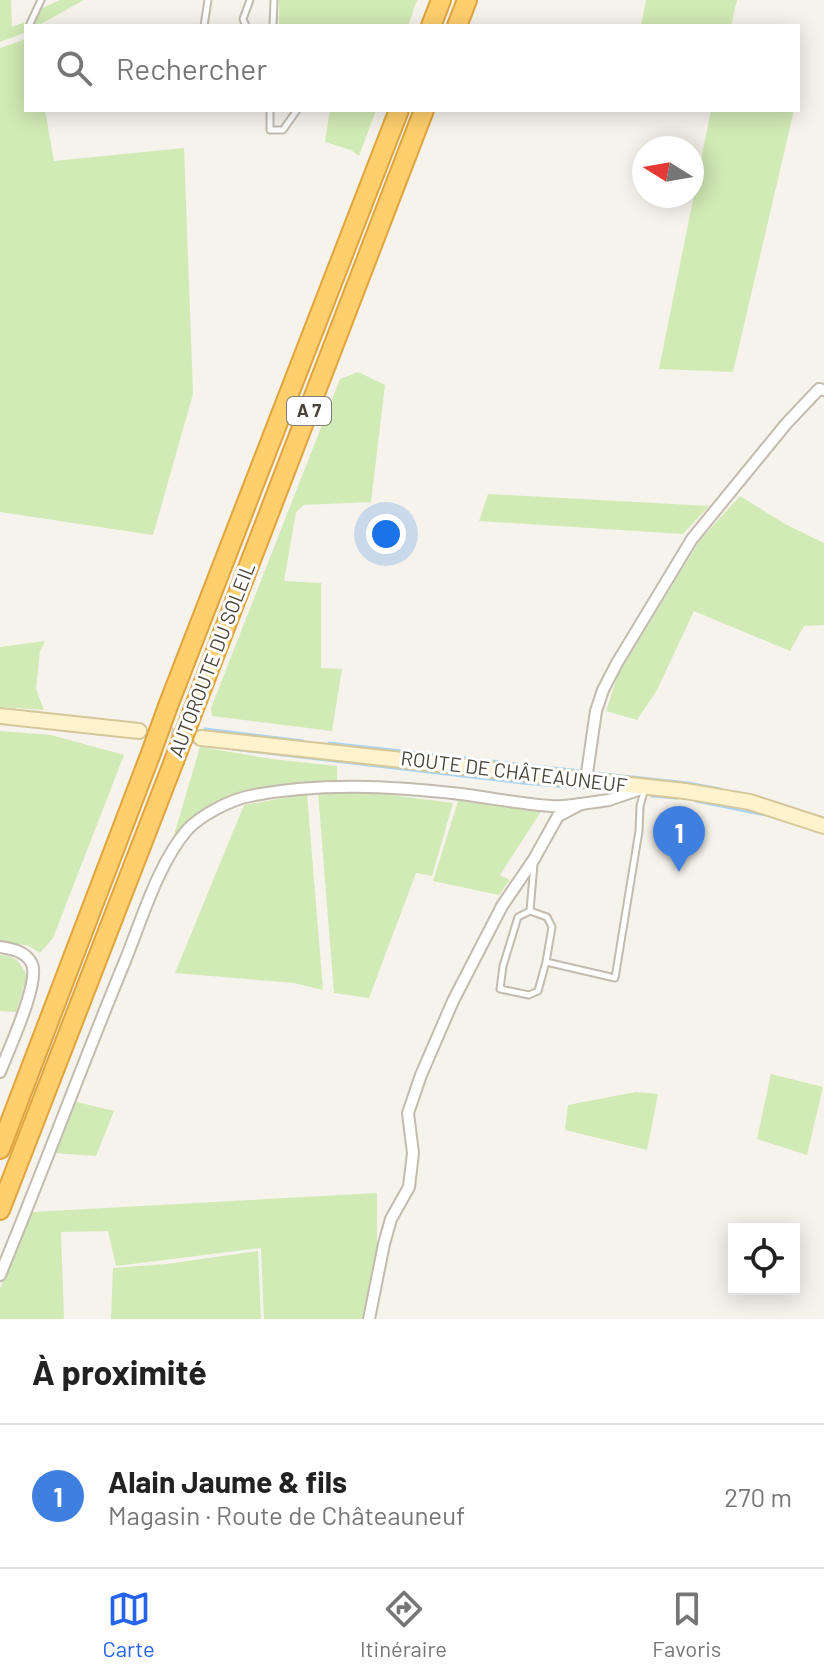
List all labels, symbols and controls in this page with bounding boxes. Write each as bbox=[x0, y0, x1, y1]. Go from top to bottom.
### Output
search box bbox=[24, 24, 800, 112]
icon: search bbox=[52, 46, 96, 90]
text: Rechercher bbox=[116, 50, 267, 86]
north arrow bbox=[632, 136, 704, 208]
road number: A 7 bbox=[287, 397, 331, 425]
your location bbox=[366, 514, 406, 554]
street label: AUTOROUTE DU SOLEIL bbox=[163, 559, 259, 760]
street label: ROUTE DE CHÂTEAUNEUF bbox=[400, 745, 629, 797]
pin: 1 bbox=[653, 806, 705, 872]
map controls bbox=[728, 1223, 800, 1295]
button: locate bbox=[728, 1223, 800, 1295]
text: À proximité bbox=[32, 1351, 207, 1392]
text: Alain Jaume & fils bbox=[108, 1463, 347, 1499]
text: 1 bbox=[53, 1481, 63, 1512]
text: 270 m bbox=[724, 1481, 792, 1512]
text: Magasin · Route de Châteauneuf bbox=[108, 1499, 465, 1530]
tab: Carte bbox=[103, 1587, 155, 1661]
tab: Itinéraire bbox=[360, 1587, 447, 1661]
tab: Favoris bbox=[652, 1587, 721, 1661]

